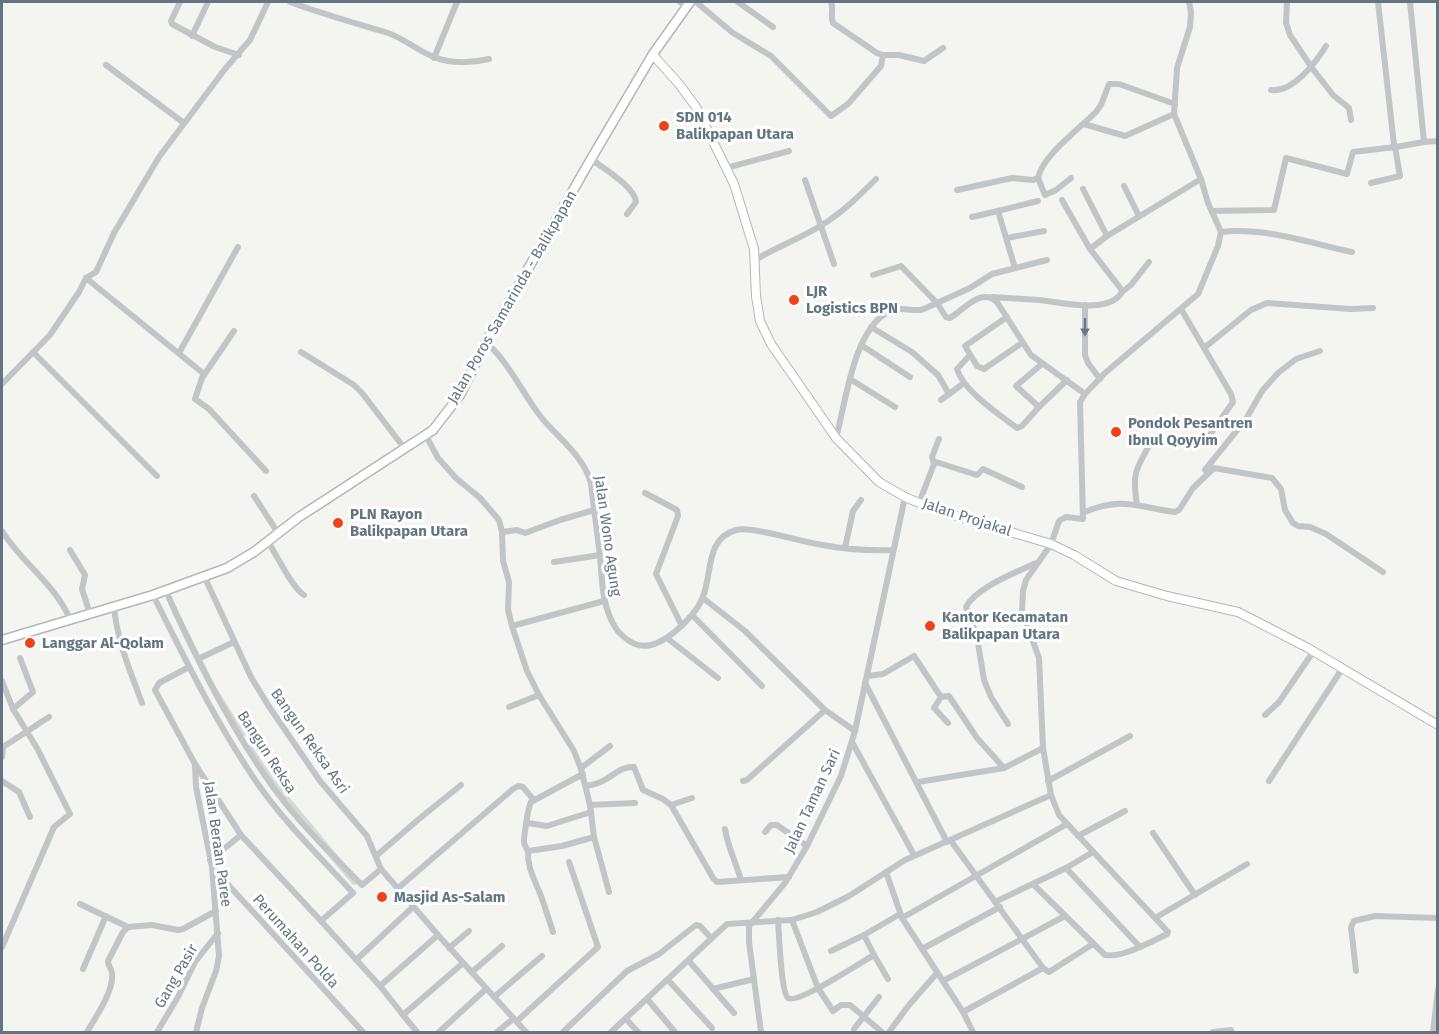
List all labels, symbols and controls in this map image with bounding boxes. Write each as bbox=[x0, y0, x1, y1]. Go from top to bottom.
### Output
place label: SDN 014 Balikpapan Utara bbox=[676, 108, 794, 143]
marker: SDN 014 Balikpapan Utara bbox=[657, 119, 671, 133]
street label: Jalan Poros Samarinda - Balikpapan bbox=[443, 187, 581, 407]
place label: LJR Logistics BPN bbox=[806, 282, 898, 317]
marker: LJR Logistics BPN bbox=[787, 293, 801, 307]
one-way arrow bbox=[1080, 317, 1090, 336]
place label: Pondok Pesantren Ibnul Qoyyim bbox=[1128, 414, 1253, 449]
marker: Pondok Pesantren Ibnul Qoyyim bbox=[1109, 425, 1123, 439]
street label: Jalan Wono Agung bbox=[591, 474, 625, 598]
street label: Jalan Projakal bbox=[920, 494, 1014, 540]
place label: PLN Rayon Balikpapan Utara bbox=[350, 505, 468, 540]
marker: PLN Rayon Balikpapan Utara bbox=[331, 516, 345, 530]
place label: Kantor Kecamatan Balikpapan Utara bbox=[942, 608, 1068, 643]
marker: Kantor Kecamatan Balikpapan Utara bbox=[923, 619, 937, 633]
place label: Langgar Al-Qolam bbox=[42, 634, 164, 652]
marker: Langgar Al-Qolam bbox=[23, 636, 37, 650]
street label: Bangun Reksa Asri bbox=[267, 685, 353, 797]
street label: Bangun Reksa bbox=[234, 707, 300, 797]
street label: Jalan Taman Sari bbox=[780, 746, 844, 856]
street label: Jalan Beraan Paree bbox=[200, 780, 236, 908]
place label: Masjid As-Salam bbox=[394, 888, 506, 906]
street label: Perumahan Polda bbox=[249, 890, 343, 992]
marker: Masjid As-Salam bbox=[375, 890, 389, 904]
street label: Gang Pasir bbox=[150, 941, 202, 1011]

